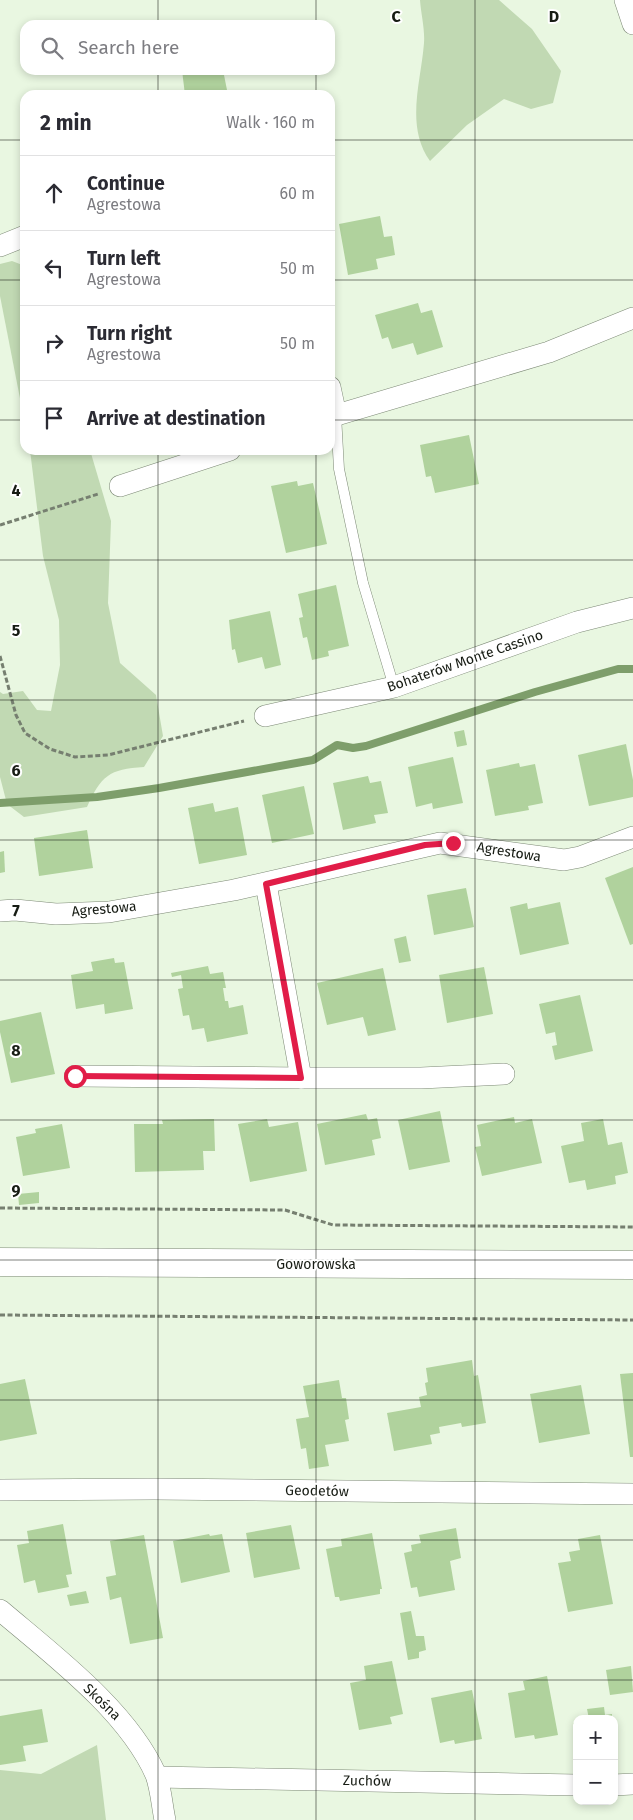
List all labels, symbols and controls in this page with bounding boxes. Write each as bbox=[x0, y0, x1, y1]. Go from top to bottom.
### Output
text: C bbox=[391, 7, 401, 26]
text: D bbox=[549, 7, 559, 26]
search box bbox=[20, 20, 335, 75]
icon: search bbox=[38, 34, 66, 62]
text: Search here bbox=[78, 36, 179, 59]
text: 2 min bbox=[40, 110, 92, 136]
text: Walk · 160 m bbox=[226, 113, 315, 132]
text: Continue bbox=[87, 172, 165, 195]
icon: ahead bbox=[40, 179, 68, 207]
text: 60 m bbox=[280, 184, 315, 203]
text: Agrestowa bbox=[87, 195, 161, 214]
text: Turn left bbox=[87, 247, 161, 270]
icon: left bbox=[40, 254, 68, 282]
text: 50 m bbox=[280, 259, 315, 278]
text: Agrestowa bbox=[87, 270, 161, 289]
text: Turn right bbox=[87, 322, 172, 345]
icon: right bbox=[40, 329, 68, 357]
text: 50 m bbox=[280, 334, 315, 353]
text: Agrestowa bbox=[87, 345, 161, 364]
icon: arrive bbox=[40, 404, 68, 432]
text: Arrive at destination bbox=[87, 407, 266, 430]
text: 4 bbox=[11, 481, 21, 500]
text: 5 bbox=[12, 621, 21, 640]
street label: Bohaterów Monte Cassino bbox=[385, 626, 545, 696]
text: 6 bbox=[11, 761, 21, 780]
route end bbox=[442, 832, 465, 855]
street label: Agrestowa bbox=[476, 839, 542, 865]
street label: Agrestowa bbox=[71, 898, 137, 920]
text: 7 bbox=[12, 901, 20, 920]
text: 8 bbox=[11, 1041, 21, 1060]
route start bbox=[64, 1065, 87, 1088]
text: 9 bbox=[12, 1181, 21, 1200]
street label: Goworowska bbox=[276, 1256, 356, 1273]
street label: Geodetów bbox=[285, 1482, 349, 1500]
street label: Skośna bbox=[80, 1680, 124, 1724]
map controls bbox=[573, 1715, 618, 1805]
button: + bbox=[573, 1715, 618, 1760]
button: − bbox=[573, 1760, 618, 1805]
street label: Zuchów bbox=[343, 1772, 391, 1790]

